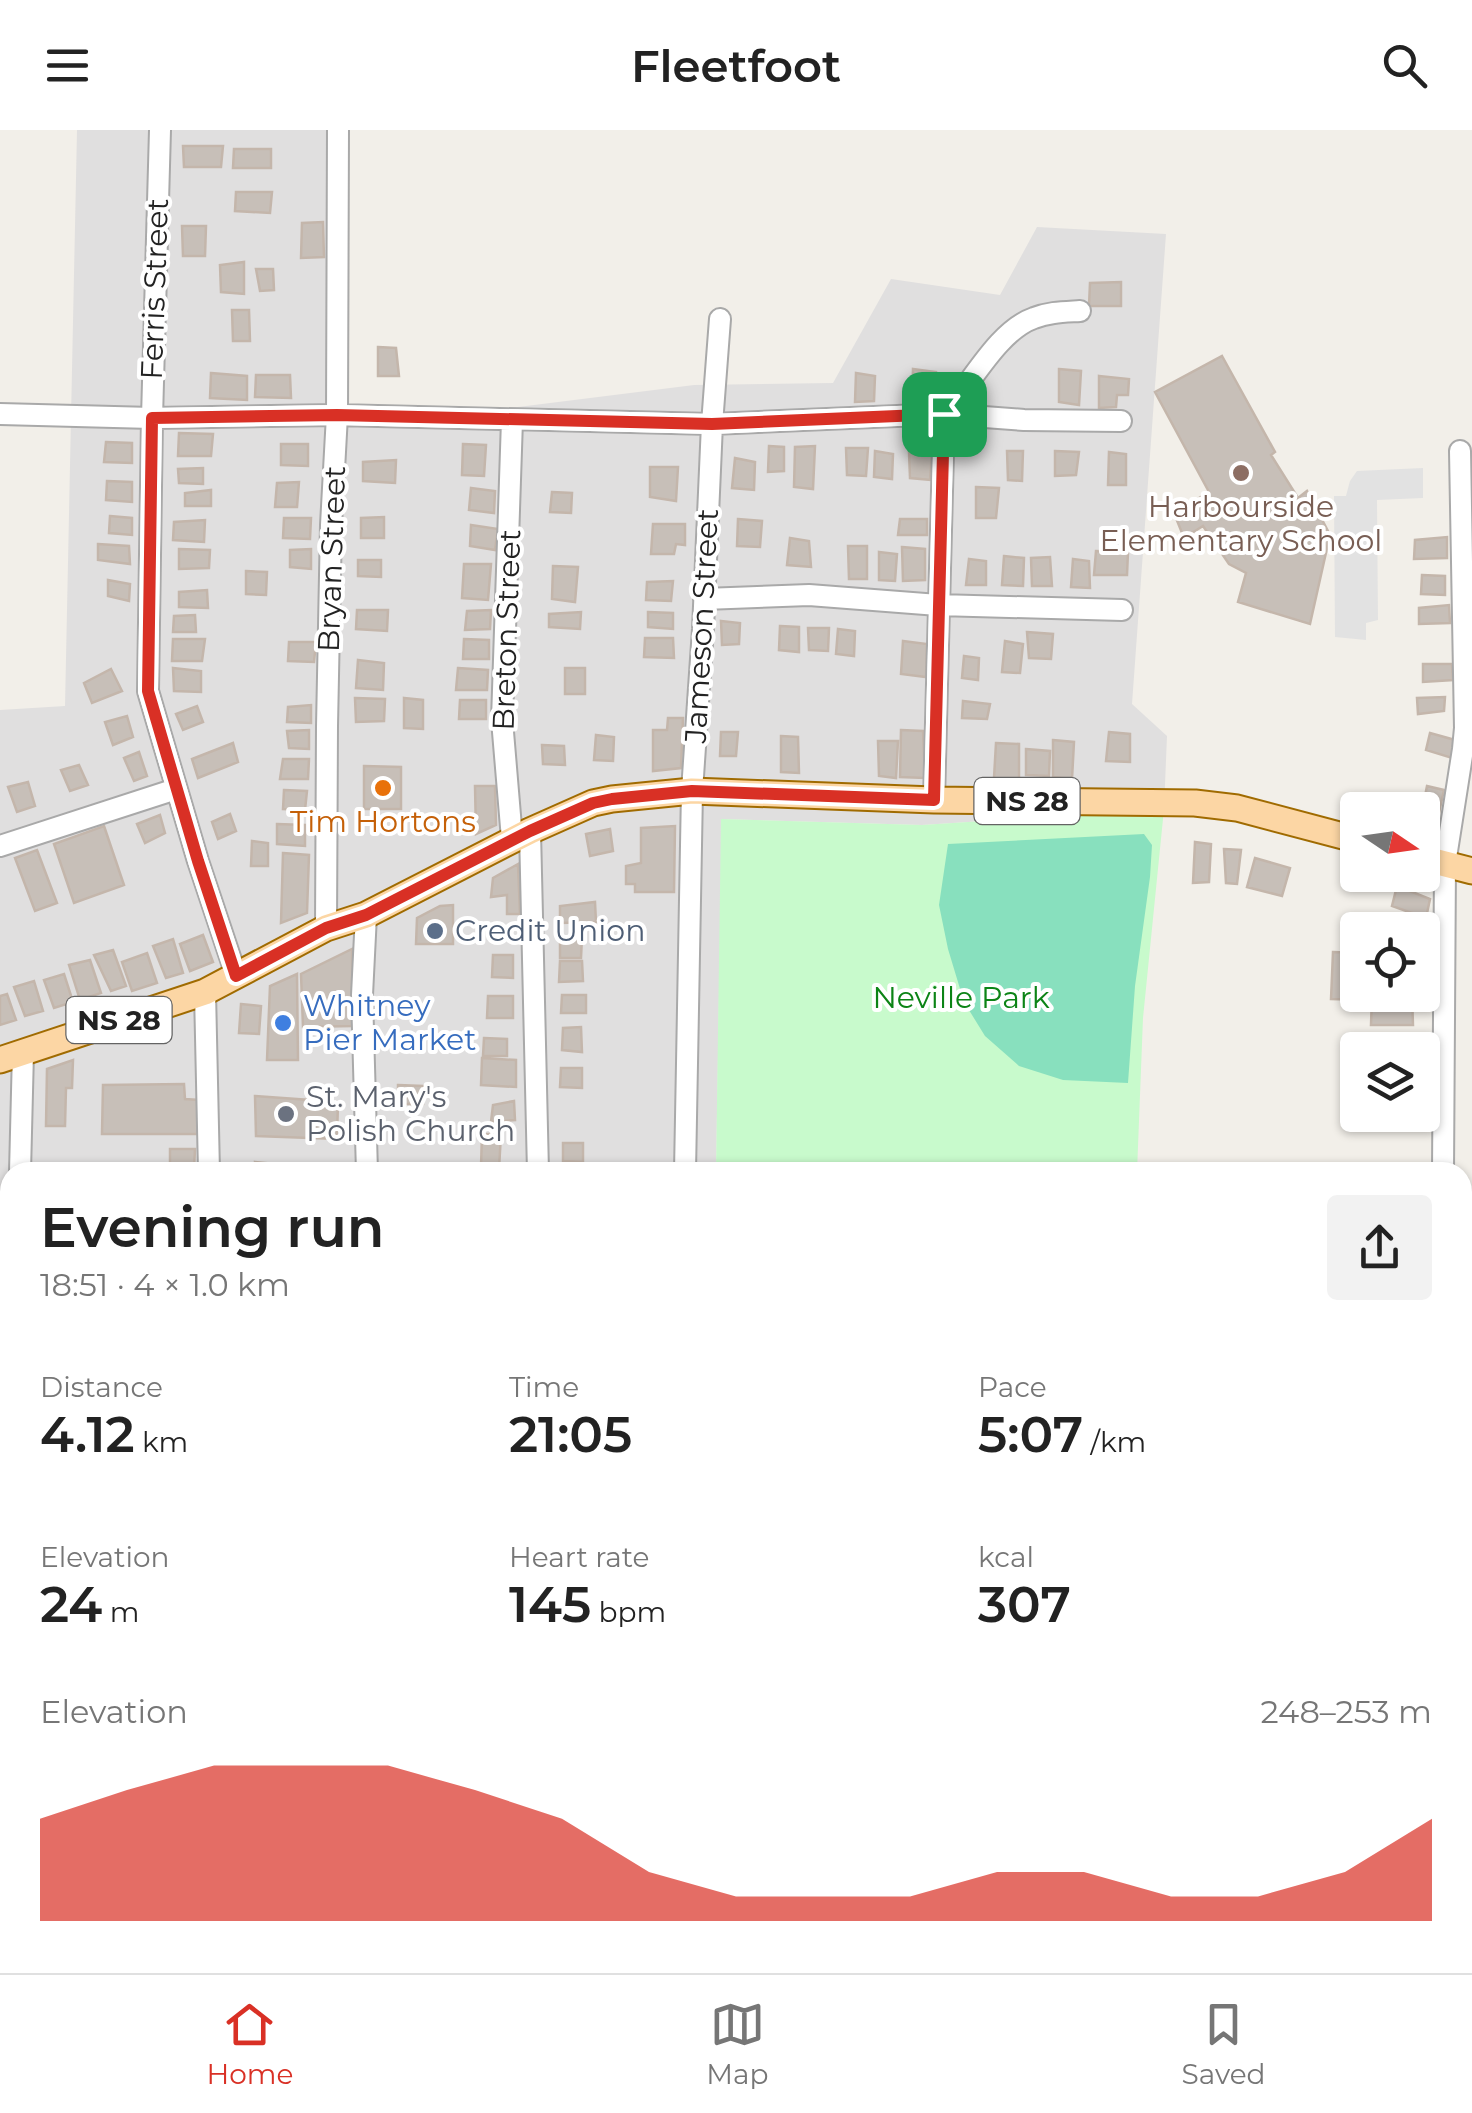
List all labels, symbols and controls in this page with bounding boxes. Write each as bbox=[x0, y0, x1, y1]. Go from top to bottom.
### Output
icon: menu bbox=[40, 38, 95, 93]
text: Fleetfoot bbox=[631, 38, 841, 93]
icon: search bbox=[1377, 38, 1432, 93]
street label: Ferris Street bbox=[133, 198, 176, 380]
pin bbox=[902, 372, 987, 457]
icon: arrive bbox=[917, 387, 972, 442]
marker: Harbourside Elementary School bbox=[1230, 462, 1252, 484]
street label: Bryan Street bbox=[310, 465, 353, 653]
place label: Harbourside Elementary School bbox=[1100, 488, 1382, 559]
street label: Jameson Street bbox=[677, 508, 726, 745]
street label: Breton Street bbox=[484, 529, 529, 731]
marker: Tim Hortons bbox=[372, 777, 394, 799]
road number: NS 28 bbox=[974, 778, 1080, 824]
north arrow bbox=[1340, 792, 1440, 892]
map controls bbox=[1340, 792, 1440, 1132]
place label: Tim Hortons bbox=[290, 803, 476, 840]
place label: Credit Union bbox=[455, 912, 645, 949]
button: locate bbox=[1340, 912, 1440, 1012]
marker: Credit Union bbox=[424, 920, 446, 942]
park label: Neville Park bbox=[872, 979, 1050, 1016]
place label: Whitney Pier Market bbox=[303, 987, 476, 1058]
road number: NS 28 bbox=[66, 997, 172, 1043]
marker: Whitney Pier Market bbox=[272, 1012, 294, 1034]
button: layers bbox=[1340, 1032, 1440, 1132]
place label: St. Mary's Polish Church bbox=[306, 1078, 515, 1149]
marker: St. Mary's Polish Church bbox=[275, 1103, 297, 1125]
text: Evening run bbox=[40, 1194, 385, 1261]
button: share bbox=[1327, 1195, 1432, 1300]
text: 18:51 · 4 × 1.0 km bbox=[40, 1265, 290, 1304]
text: Distance bbox=[40, 1370, 163, 1404]
text: Time bbox=[509, 1370, 579, 1404]
text: Pace bbox=[978, 1370, 1047, 1404]
text: 4.12 bbox=[40, 1404, 135, 1465]
text: 21:05 bbox=[509, 1404, 632, 1465]
text: 5:07 bbox=[978, 1404, 1083, 1465]
text: km bbox=[135, 1425, 188, 1459]
text: /km bbox=[1083, 1425, 1146, 1459]
text: Elevation bbox=[40, 1540, 169, 1574]
text: Heart rate bbox=[509, 1540, 650, 1574]
text: kcal bbox=[978, 1540, 1034, 1574]
text: 24 bbox=[40, 1574, 102, 1635]
text: 145 bbox=[509, 1574, 591, 1635]
text: 307 bbox=[978, 1574, 1071, 1635]
text: m bbox=[102, 1595, 139, 1629]
text: bpm bbox=[591, 1595, 666, 1629]
text: Elevation bbox=[40, 1692, 188, 1731]
text: 248–253 m bbox=[1261, 1692, 1432, 1731]
tab: Home bbox=[206, 1997, 293, 2091]
tab: Map bbox=[706, 1997, 769, 2091]
tab: Saved bbox=[1181, 1997, 1266, 2091]

